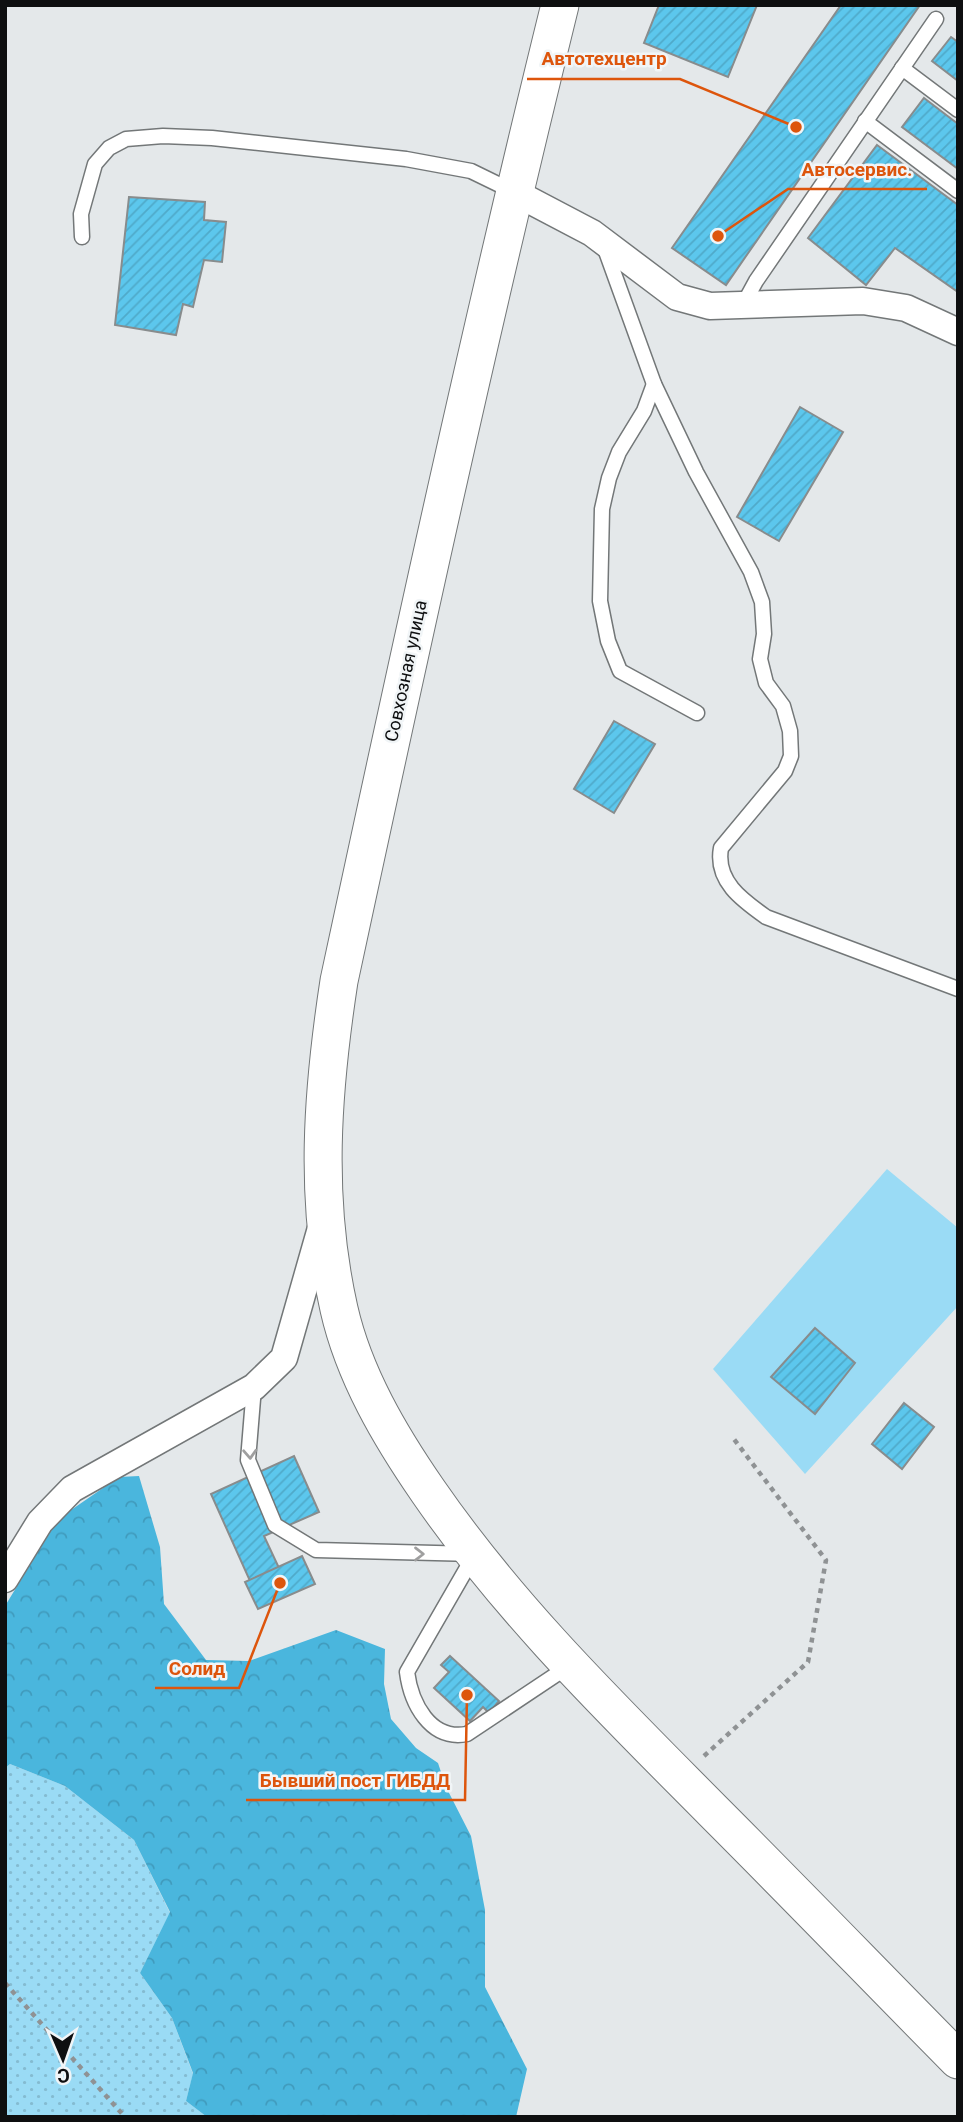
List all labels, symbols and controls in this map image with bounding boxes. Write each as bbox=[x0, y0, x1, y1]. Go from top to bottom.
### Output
callout: Автотехцентр bbox=[527, 39, 680, 79]
text: Автотехцентр bbox=[541, 47, 667, 70]
callout: Автосервис. bbox=[788, 149, 927, 189]
text: Автосервис. bbox=[801, 158, 913, 181]
street label: Совхозная улица bbox=[380, 598, 431, 744]
one-way arrow bbox=[242, 1449, 257, 1460]
one-way arrow bbox=[415, 1546, 425, 1562]
callout: Солид bbox=[155, 1648, 239, 1688]
text: Солид bbox=[169, 1657, 225, 1680]
callout: Бывший пост ГИБДД bbox=[246, 1760, 465, 1800]
text: Бывший пост ГИБДД bbox=[260, 1769, 450, 1792]
north arrow bbox=[28, 2024, 98, 2094]
text: С bbox=[57, 2064, 70, 2087]

